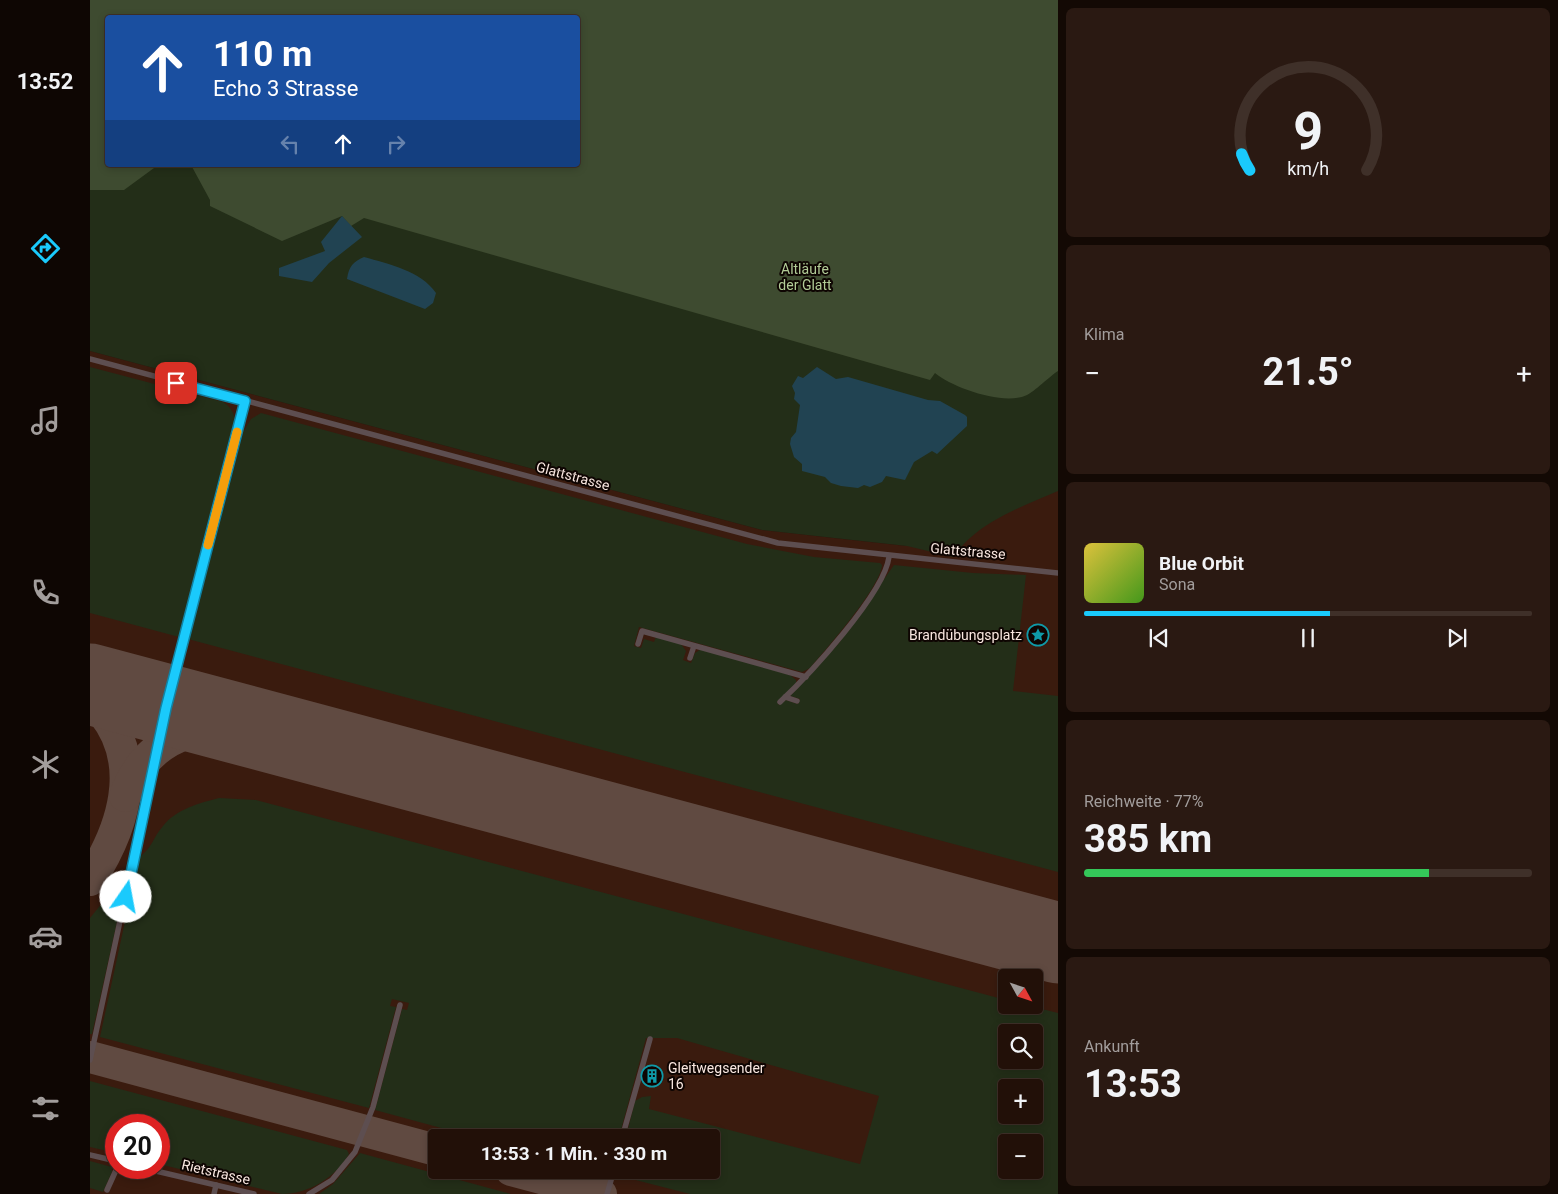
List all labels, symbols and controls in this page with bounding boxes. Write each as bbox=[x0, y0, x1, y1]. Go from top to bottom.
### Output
text: 110 m bbox=[213, 34, 312, 75]
icon: ahead bbox=[130, 35, 195, 100]
text: 13:52 bbox=[17, 69, 73, 94]
text: Echo 3 Strasse bbox=[213, 76, 358, 101]
text: 9 bbox=[1293, 101, 1323, 162]
icon: left bbox=[276, 130, 304, 158]
icon: ahead bbox=[329, 130, 357, 158]
icon: right bbox=[382, 130, 410, 158]
text: km/h bbox=[1287, 158, 1329, 179]
icon: directions bbox=[28, 231, 63, 266]
park label: Altläufe der Glatt bbox=[778, 261, 832, 293]
text: Klima bbox=[1084, 325, 1125, 344]
text: 21.5° bbox=[1262, 350, 1354, 394]
text: − bbox=[1084, 357, 1100, 390]
text: + bbox=[1516, 357, 1532, 390]
pin bbox=[155, 362, 197, 404]
icon: arrive bbox=[162, 369, 190, 397]
icon: music bbox=[28, 403, 63, 438]
street label: Glattstrasse bbox=[534, 459, 612, 493]
street label: Glattstrasse bbox=[930, 540, 1006, 562]
text: Blue Orbit bbox=[1159, 552, 1244, 575]
icon: phone bbox=[28, 575, 63, 610]
text: Sona bbox=[1159, 575, 1195, 594]
place icon: Brandübungsplatz bbox=[1026, 623, 1050, 647]
icon: previous bbox=[1145, 624, 1173, 652]
icon: pause bbox=[1294, 624, 1322, 652]
icon: next bbox=[1443, 624, 1471, 652]
place label: Brandübungsplatz bbox=[909, 627, 1022, 643]
icon: climate bbox=[28, 747, 63, 782]
text: Reichweite · 77% bbox=[1084, 792, 1203, 811]
text: 385 km bbox=[1084, 817, 1212, 861]
position arrow bbox=[99, 870, 151, 922]
icon: car bbox=[28, 919, 63, 954]
north arrow bbox=[998, 969, 1042, 1014]
map controls bbox=[998, 969, 1043, 1179]
button: search bbox=[998, 1024, 1043, 1069]
text: Ankunft bbox=[1084, 1037, 1140, 1056]
place label: Gleitwegsender 16 bbox=[668, 1060, 765, 1092]
text: 13:53 bbox=[1084, 1062, 1182, 1106]
building icon: Gleitwegsender 16 bbox=[640, 1064, 664, 1088]
button: + bbox=[998, 1079, 1043, 1124]
icon: filters bbox=[28, 1091, 63, 1126]
speed limit sign: 20 bbox=[105, 1114, 170, 1179]
button: − bbox=[998, 1134, 1043, 1179]
text: 13:53 · 1 Min. · 330 m bbox=[481, 1142, 667, 1165]
street label: Rietstrasse bbox=[180, 1156, 252, 1188]

